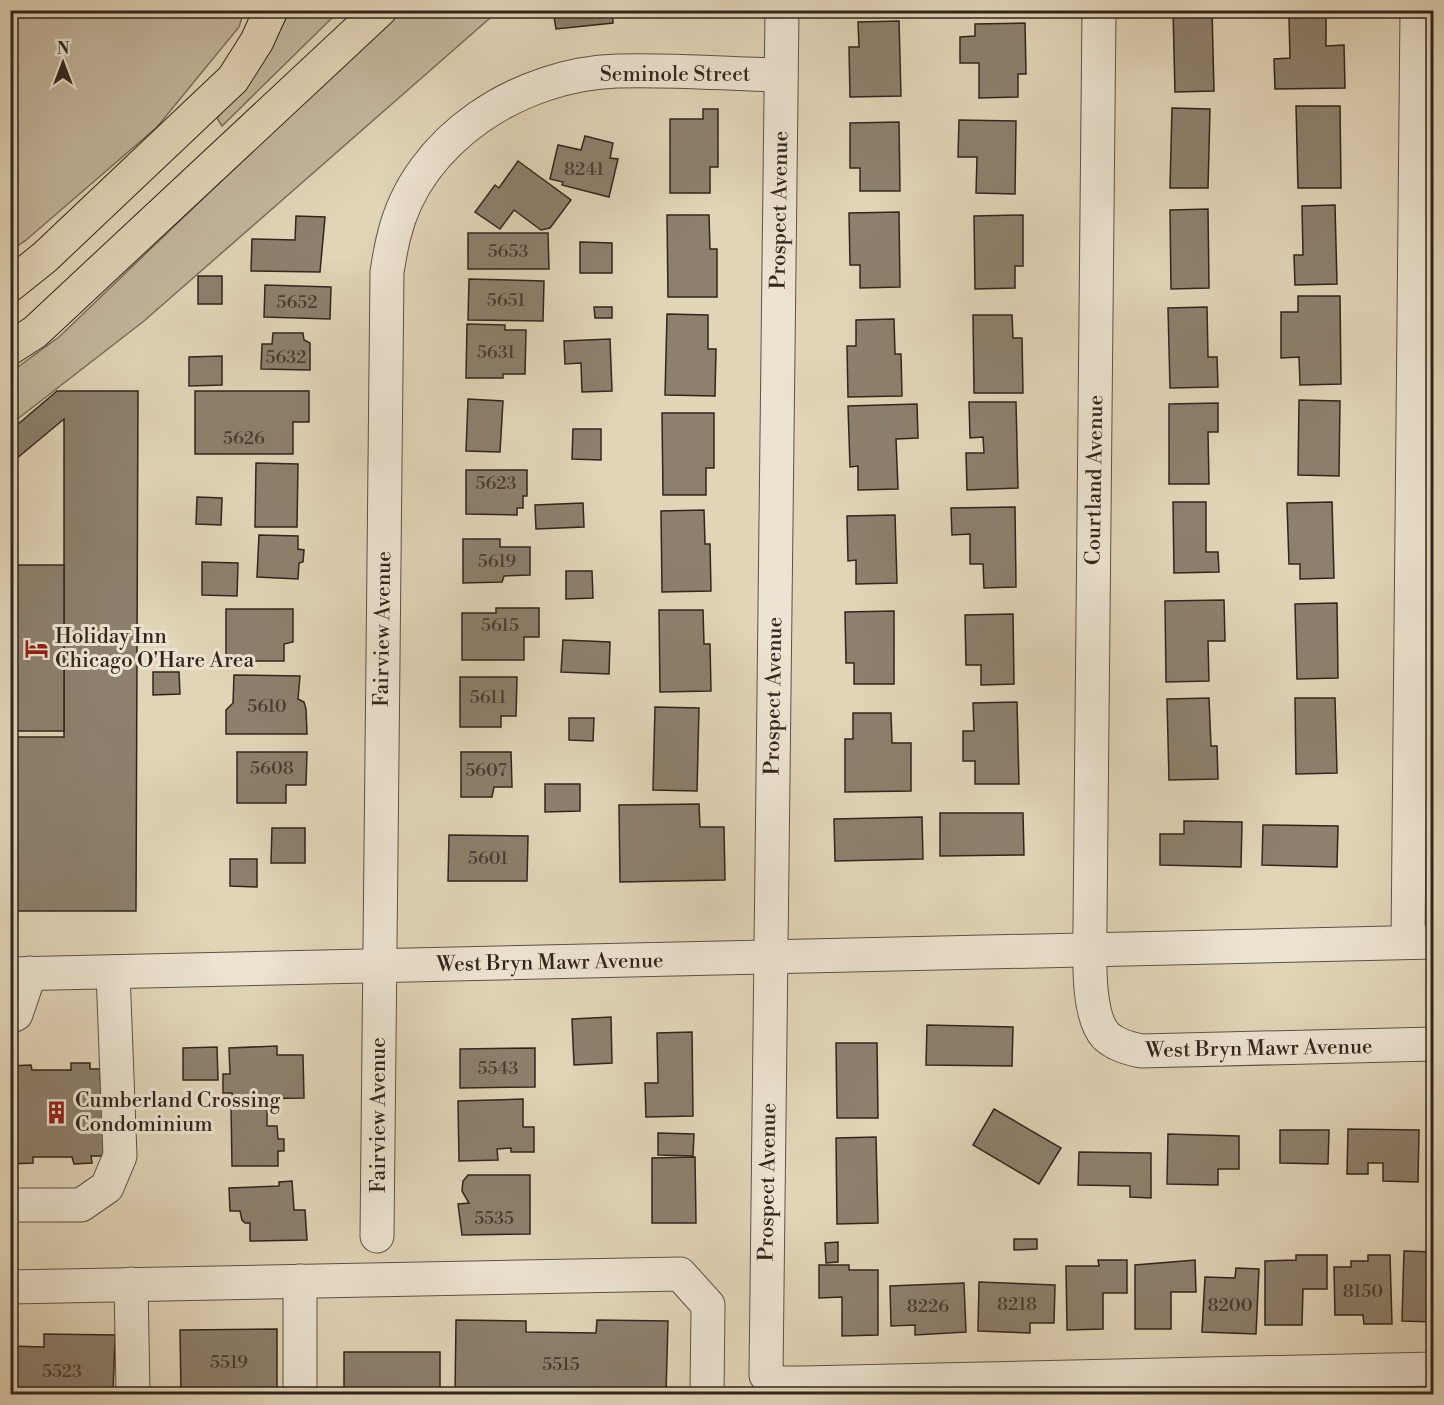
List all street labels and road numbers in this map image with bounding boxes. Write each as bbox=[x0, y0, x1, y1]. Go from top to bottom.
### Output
street label: Seminole Street bbox=[600, 62, 751, 88]
street label: Prospect Avenue bbox=[766, 131, 794, 289]
street label: Courtland Avenue bbox=[1081, 395, 1109, 565]
street label: Fairview Avenue bbox=[369, 551, 397, 707]
street label: Prospect Avenue bbox=[760, 617, 788, 775]
street label: West Bryn Mawr Avenue bbox=[435, 948, 664, 978]
street label: West Bryn Mawr Avenue bbox=[1144, 1034, 1373, 1064]
street label: Fairview Avenue bbox=[366, 1037, 392, 1193]
street label: Prospect Avenue bbox=[754, 1103, 782, 1261]

